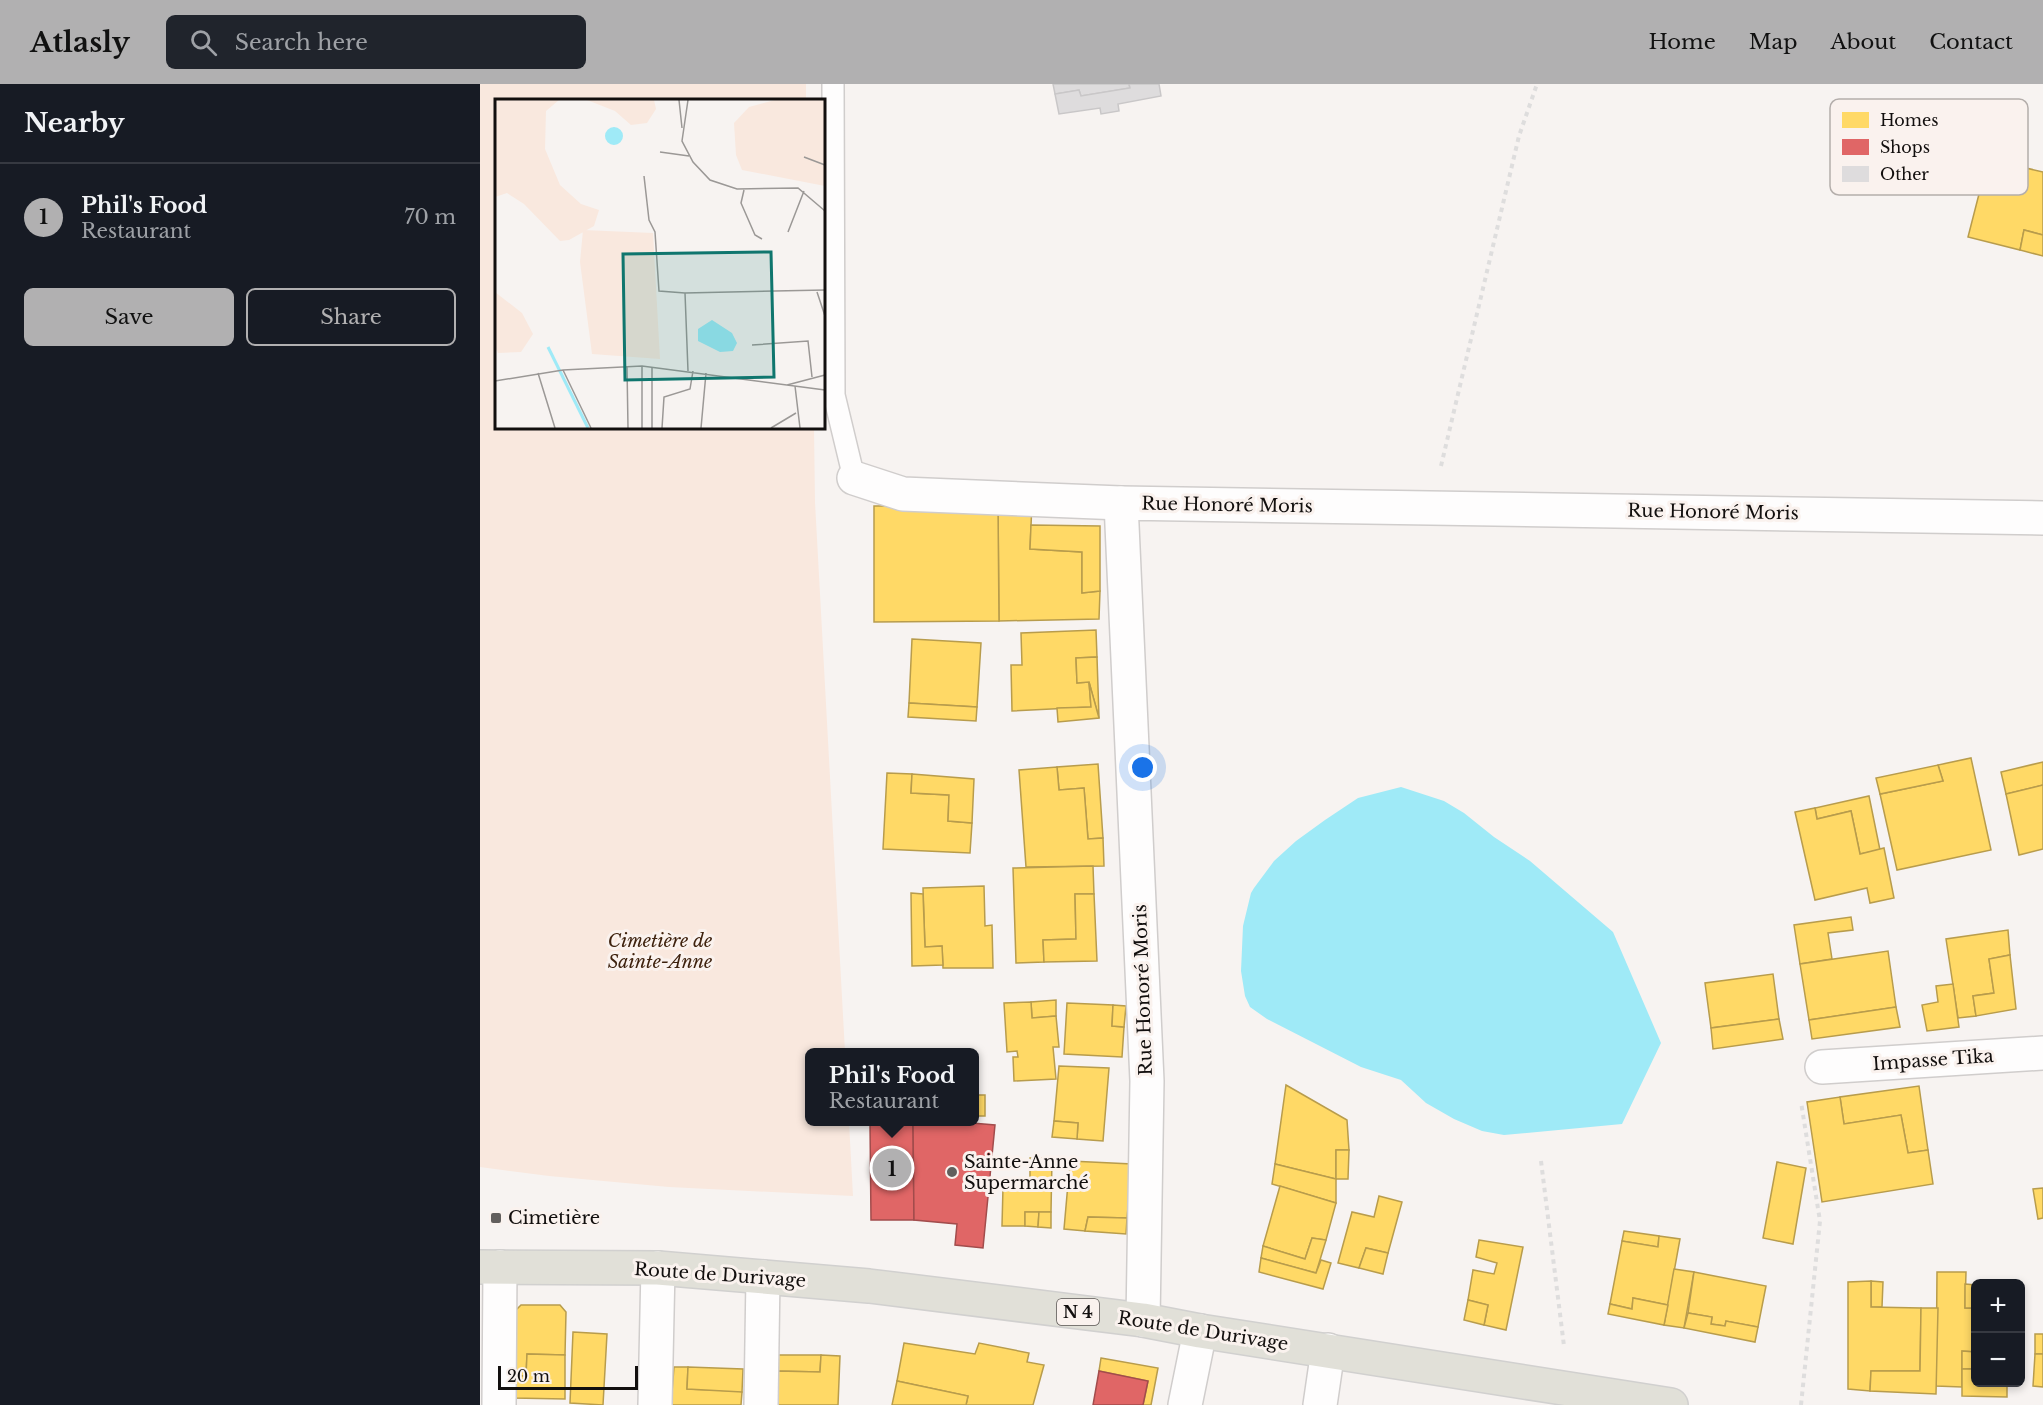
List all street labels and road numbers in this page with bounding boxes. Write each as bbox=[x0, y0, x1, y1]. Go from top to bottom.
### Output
street label: Rue Honoré Moris bbox=[1141, 493, 1313, 517]
street label: Rue Honoré Moris bbox=[1627, 500, 1799, 524]
street label: Rue Honoré Moris bbox=[1129, 904, 1157, 1076]
street label: Impasse Tika bbox=[1872, 1045, 1994, 1075]
street label: Route de Durivage bbox=[633, 1258, 807, 1292]
road number: N 4 bbox=[1057, 1299, 1099, 1325]
street label: Route de Durivage bbox=[1116, 1307, 1290, 1355]

